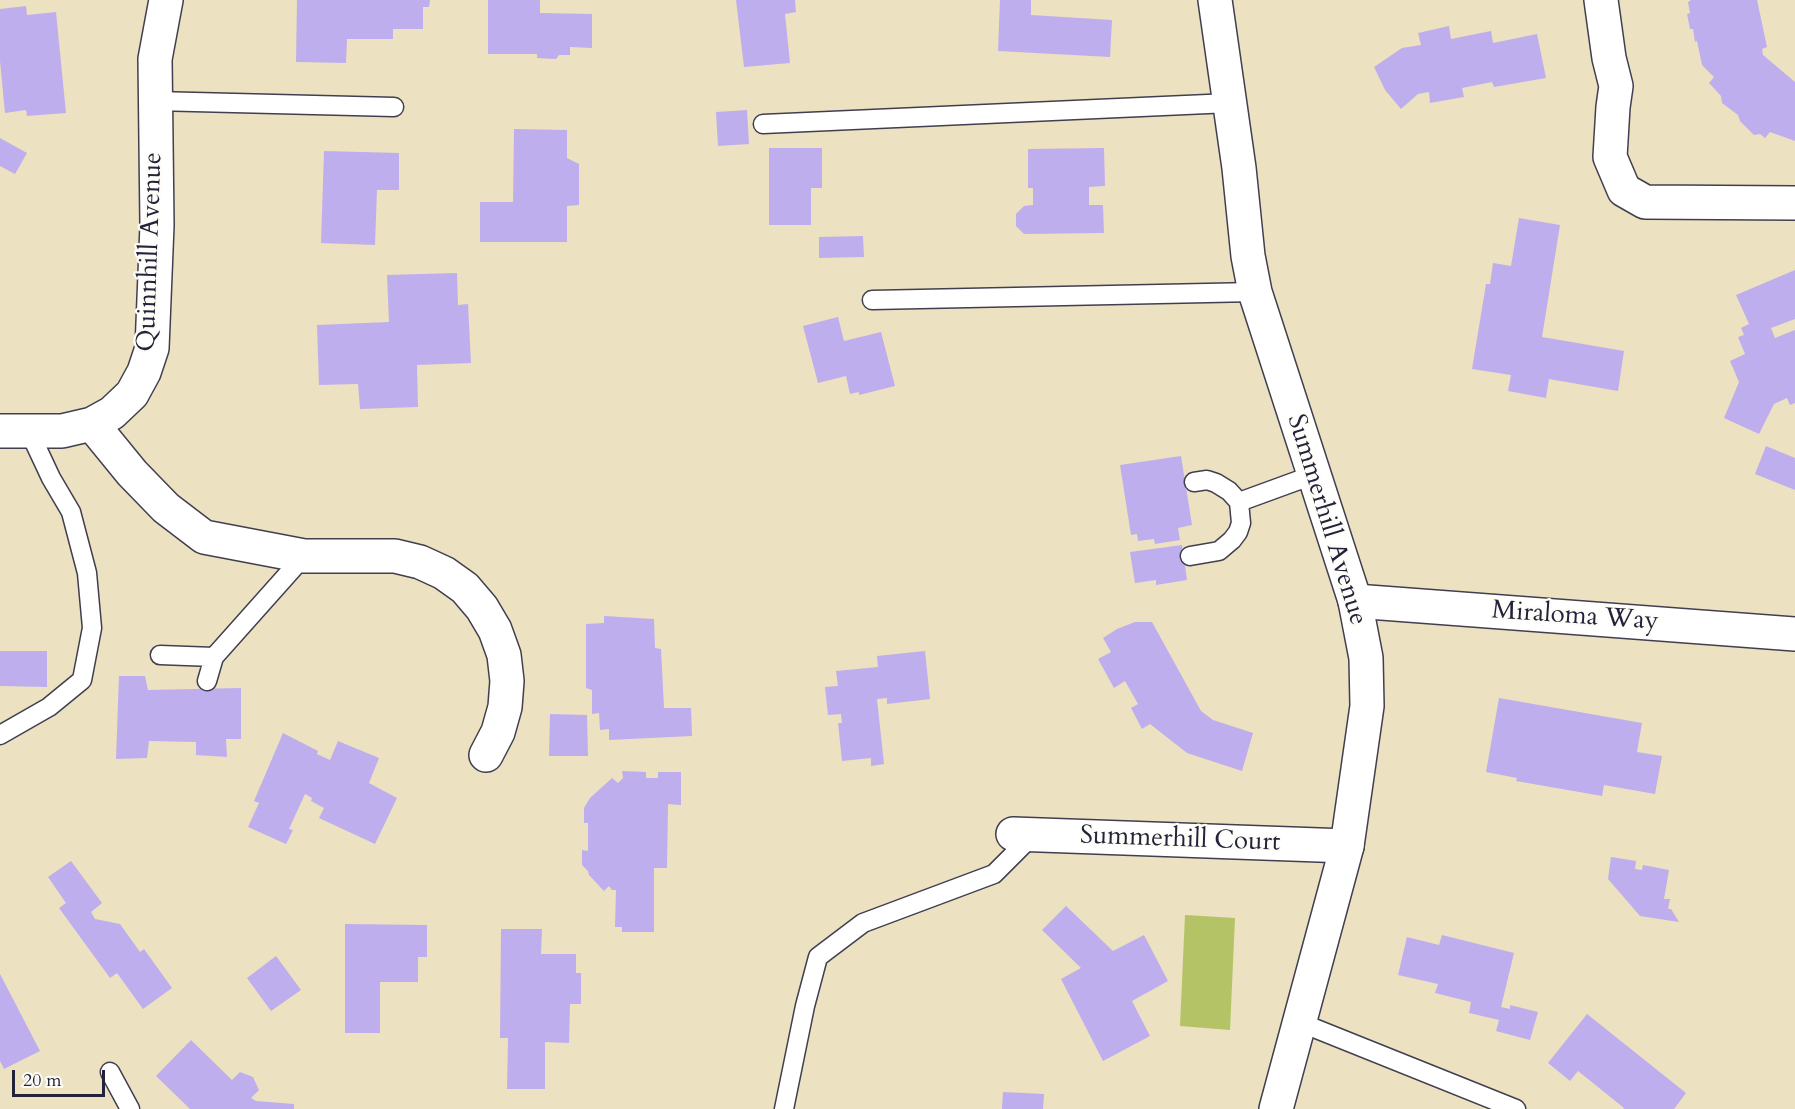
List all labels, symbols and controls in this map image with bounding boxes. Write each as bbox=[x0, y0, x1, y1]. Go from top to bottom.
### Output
street label: Quinnhill Avenue bbox=[132, 152, 170, 352]
street label: Summerhill Avenue bbox=[1279, 411, 1373, 629]
street label: Miraloma Way bbox=[1491, 596, 1659, 638]
street label: Summerhill Court bbox=[1079, 821, 1281, 859]
scale bar bbox=[15, 1058, 108, 1096]
text: 20 m bbox=[23, 1068, 62, 1093]

